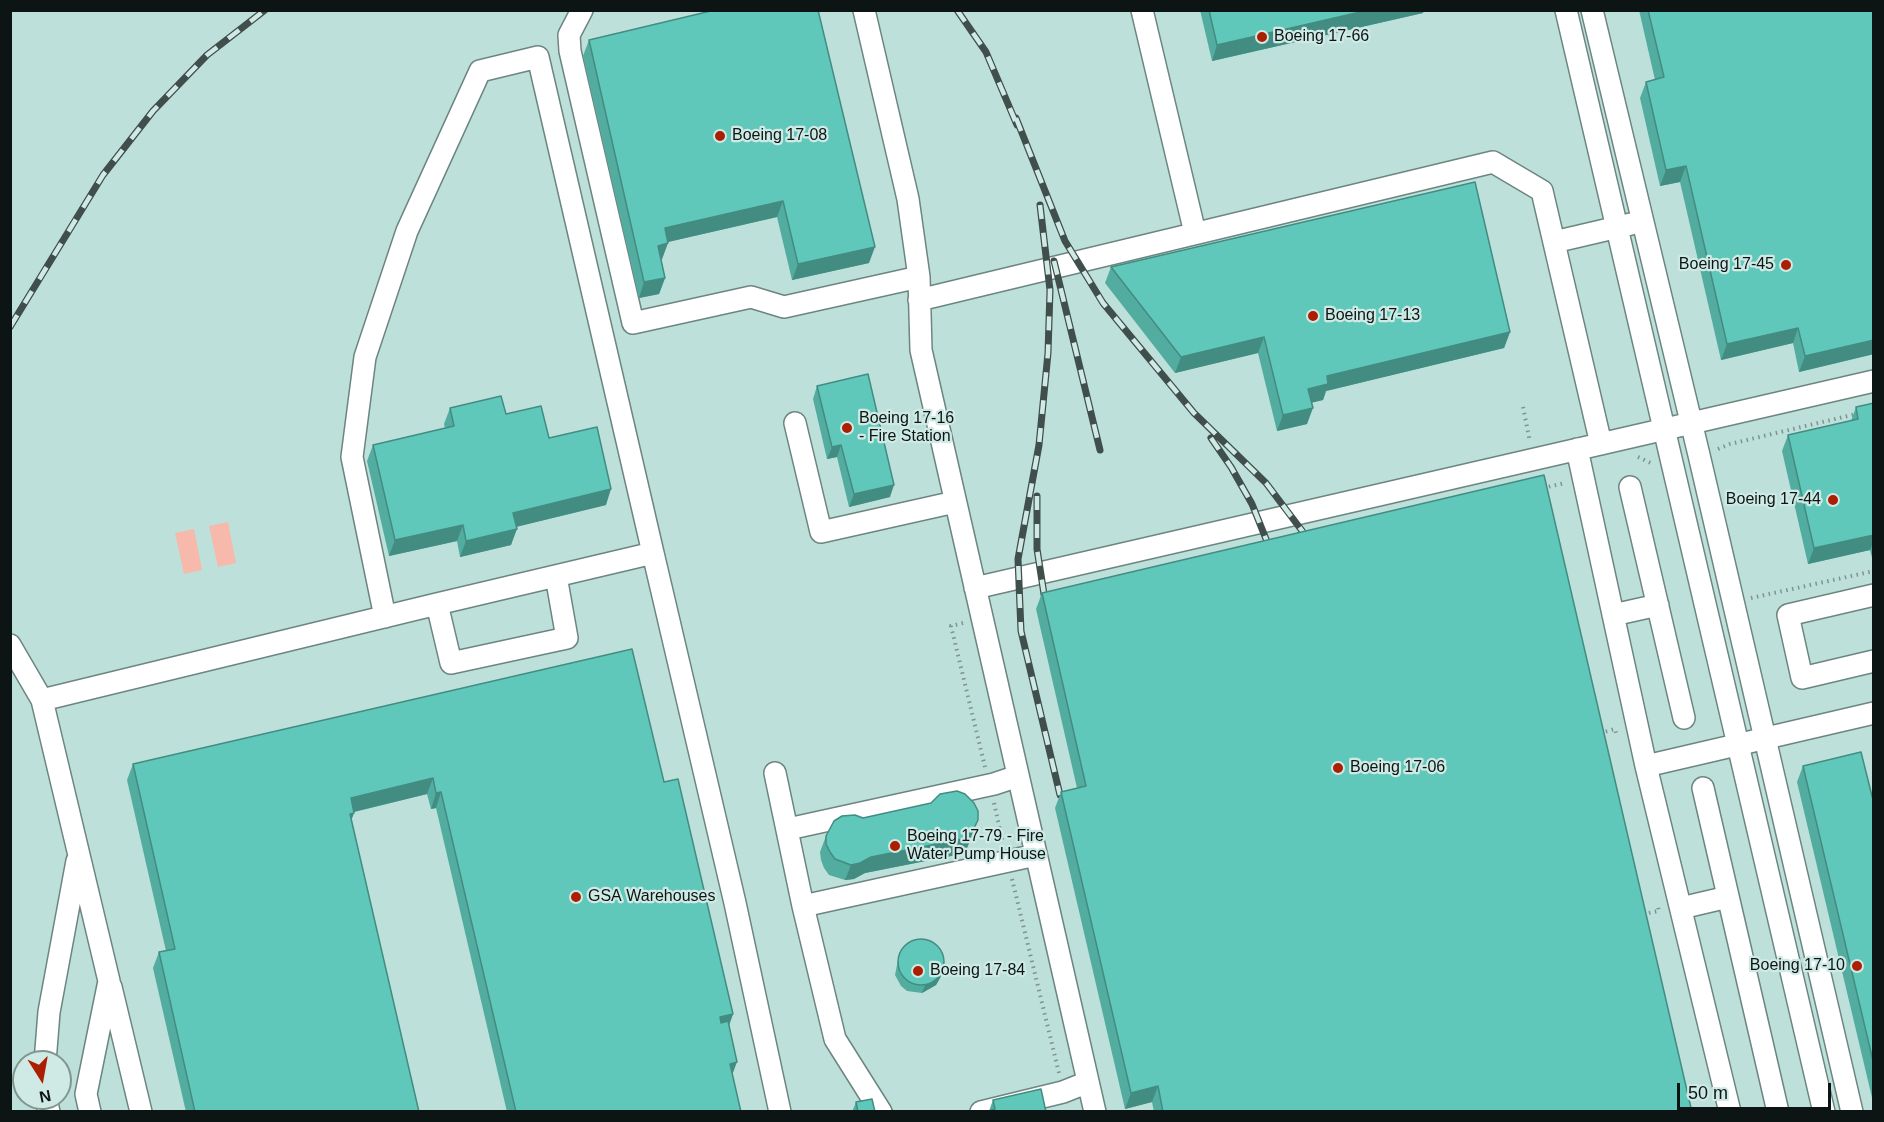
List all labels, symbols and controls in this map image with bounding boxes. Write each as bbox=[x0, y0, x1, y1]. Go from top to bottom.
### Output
place label: Boeing 17-66 bbox=[1274, 27, 1369, 47]
marker: Boeing 17-66 bbox=[1255, 30, 1269, 44]
place label: Boeing 17-08 bbox=[732, 126, 827, 146]
marker: Boeing 17-08 bbox=[713, 129, 727, 143]
place label: Boeing 17-45 bbox=[1679, 255, 1774, 275]
marker: Boeing 17-45 bbox=[1779, 258, 1793, 272]
place label: Boeing 17-13 bbox=[1325, 306, 1420, 326]
marker: Boeing 17-13 bbox=[1306, 309, 1320, 323]
place label: Boeing 17-16 - Fire Station bbox=[859, 409, 954, 447]
marker: Boeing 17-16 - Fire Station bbox=[840, 421, 854, 435]
place label: Boeing 17-44 bbox=[1726, 490, 1821, 510]
marker: Boeing 17-44 bbox=[1826, 493, 1840, 507]
place label: Boeing 17-06 bbox=[1350, 758, 1445, 778]
marker: Boeing 17-06 bbox=[1331, 761, 1345, 775]
place label: Boeing 17-79 - Fire Water Pump House bbox=[907, 827, 1046, 865]
marker: Boeing 17-79 - Fire Water Pump House bbox=[888, 839, 902, 853]
place label: GSA Warehouses bbox=[588, 887, 715, 907]
marker: GSA Warehouses bbox=[569, 890, 583, 904]
place label: Boeing 17-10 bbox=[1750, 956, 1845, 976]
marker: Boeing 17-10 bbox=[1850, 959, 1864, 973]
place label: Boeing 17-84 bbox=[930, 961, 1025, 981]
marker: Boeing 17-84 bbox=[911, 964, 925, 978]
north arrow bbox=[12, 1050, 72, 1110]
scale bar bbox=[1680, 1071, 1834, 1109]
text: 50 m bbox=[1688, 1083, 1728, 1103]
text: N bbox=[38, 1087, 52, 1106]

